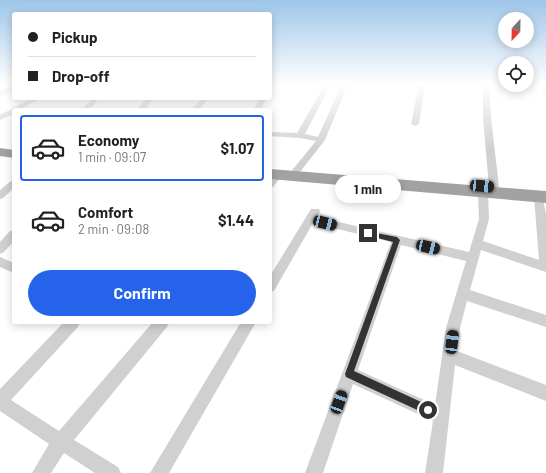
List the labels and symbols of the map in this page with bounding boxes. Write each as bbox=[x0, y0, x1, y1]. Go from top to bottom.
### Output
north arrow bbox=[498, 12, 534, 48]
callout: 1 min bbox=[335, 175, 401, 203]
car bbox=[470, 179, 494, 193]
car bbox=[312, 214, 338, 232]
route end bbox=[359, 224, 377, 242]
car bbox=[415, 238, 441, 256]
car bbox=[445, 329, 459, 355]
car bbox=[329, 389, 349, 415]
route start bbox=[419, 401, 437, 419]

